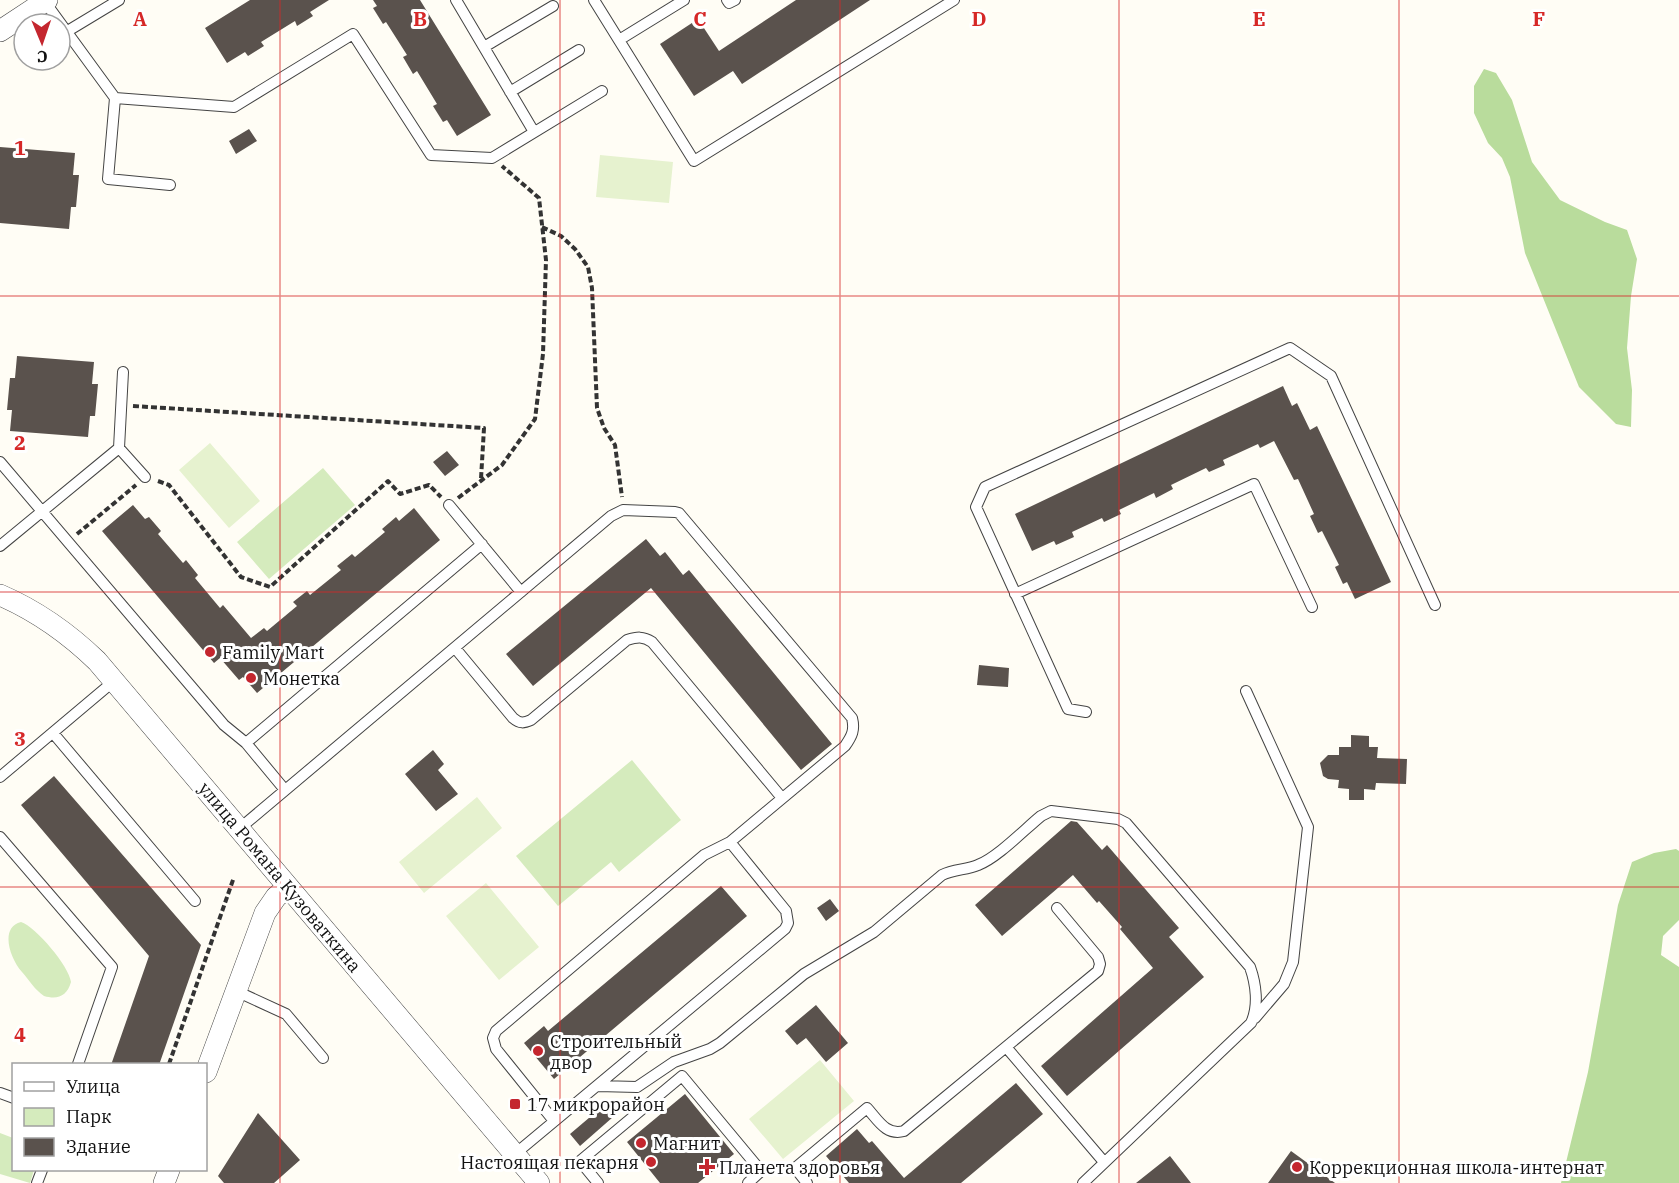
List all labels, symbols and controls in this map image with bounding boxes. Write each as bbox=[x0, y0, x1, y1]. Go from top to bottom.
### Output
text: A bbox=[133, 5, 147, 32]
text: B bbox=[413, 5, 427, 32]
text: C bbox=[693, 5, 707, 32]
text: D bbox=[971, 5, 987, 32]
text: E bbox=[1252, 5, 1266, 32]
text: F bbox=[1533, 5, 1545, 32]
north arrow bbox=[12, 12, 72, 72]
text: С bbox=[37, 47, 48, 67]
text: 1 bbox=[14, 134, 26, 161]
text: 2 bbox=[14, 429, 26, 456]
place label: Family Mart bbox=[222, 641, 324, 664]
marker: Family Mart bbox=[203, 645, 217, 659]
place label: Монетка bbox=[263, 667, 340, 690]
marker: Монетка bbox=[244, 671, 258, 685]
text: 3 bbox=[14, 725, 26, 752]
street label: улица Романа Кузоваткина bbox=[194, 777, 367, 977]
text: 4 bbox=[14, 1021, 26, 1048]
place label: Строительный двор bbox=[550, 1030, 682, 1074]
marker: Строительный двор bbox=[531, 1044, 545, 1058]
legend bbox=[12, 1063, 207, 1171]
text: Улица bbox=[66, 1075, 121, 1098]
place label: 17 микрорайон bbox=[527, 1093, 665, 1116]
marker: 17 микрорайон bbox=[508, 1097, 522, 1111]
text: Парк bbox=[66, 1105, 112, 1128]
place label: Магнит bbox=[653, 1132, 720, 1155]
text: Здание bbox=[66, 1135, 131, 1158]
marker: Магнит bbox=[634, 1136, 648, 1150]
place label: Настоящая пекарня bbox=[460, 1151, 639, 1174]
marker: Настоящая пекарня bbox=[644, 1155, 658, 1169]
place label: Планета здоровья bbox=[719, 1156, 880, 1179]
place label: Коррекционная школа-интернат bbox=[1309, 1156, 1604, 1179]
marker: Планета здоровья bbox=[700, 1160, 714, 1174]
marker: Коррекционная школа-интернат bbox=[1290, 1160, 1304, 1174]

